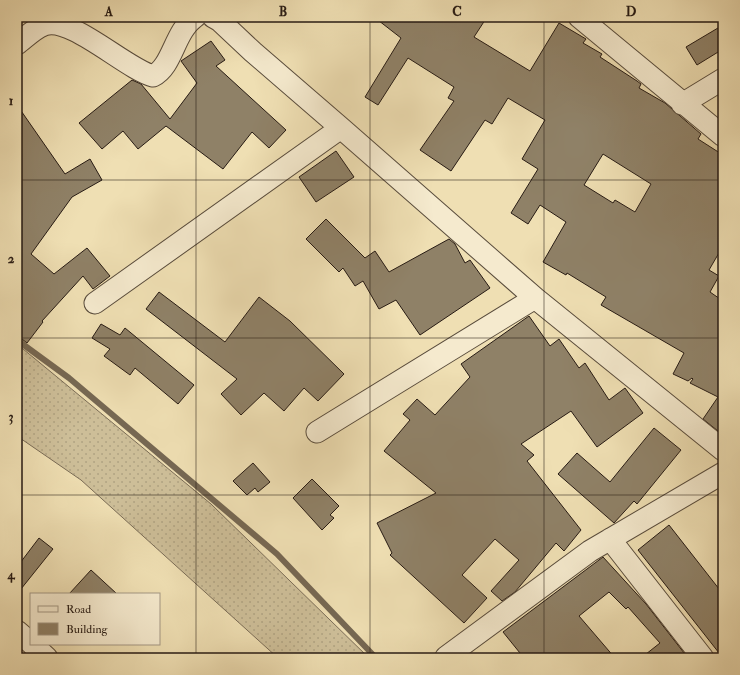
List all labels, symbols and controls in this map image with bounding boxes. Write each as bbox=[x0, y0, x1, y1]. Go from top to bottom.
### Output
text: A bbox=[104, 4, 114, 20]
text: B bbox=[279, 4, 287, 20]
text: C bbox=[452, 4, 462, 20]
text: D bbox=[626, 4, 637, 20]
text: 1 bbox=[9, 93, 14, 109]
text: 2 bbox=[8, 251, 15, 267]
text: 3 bbox=[9, 409, 14, 425]
text: 4 bbox=[6, 567, 15, 583]
legend bbox=[30, 593, 160, 645]
text: Road bbox=[66, 602, 91, 617]
text: Building bbox=[66, 622, 109, 637]

